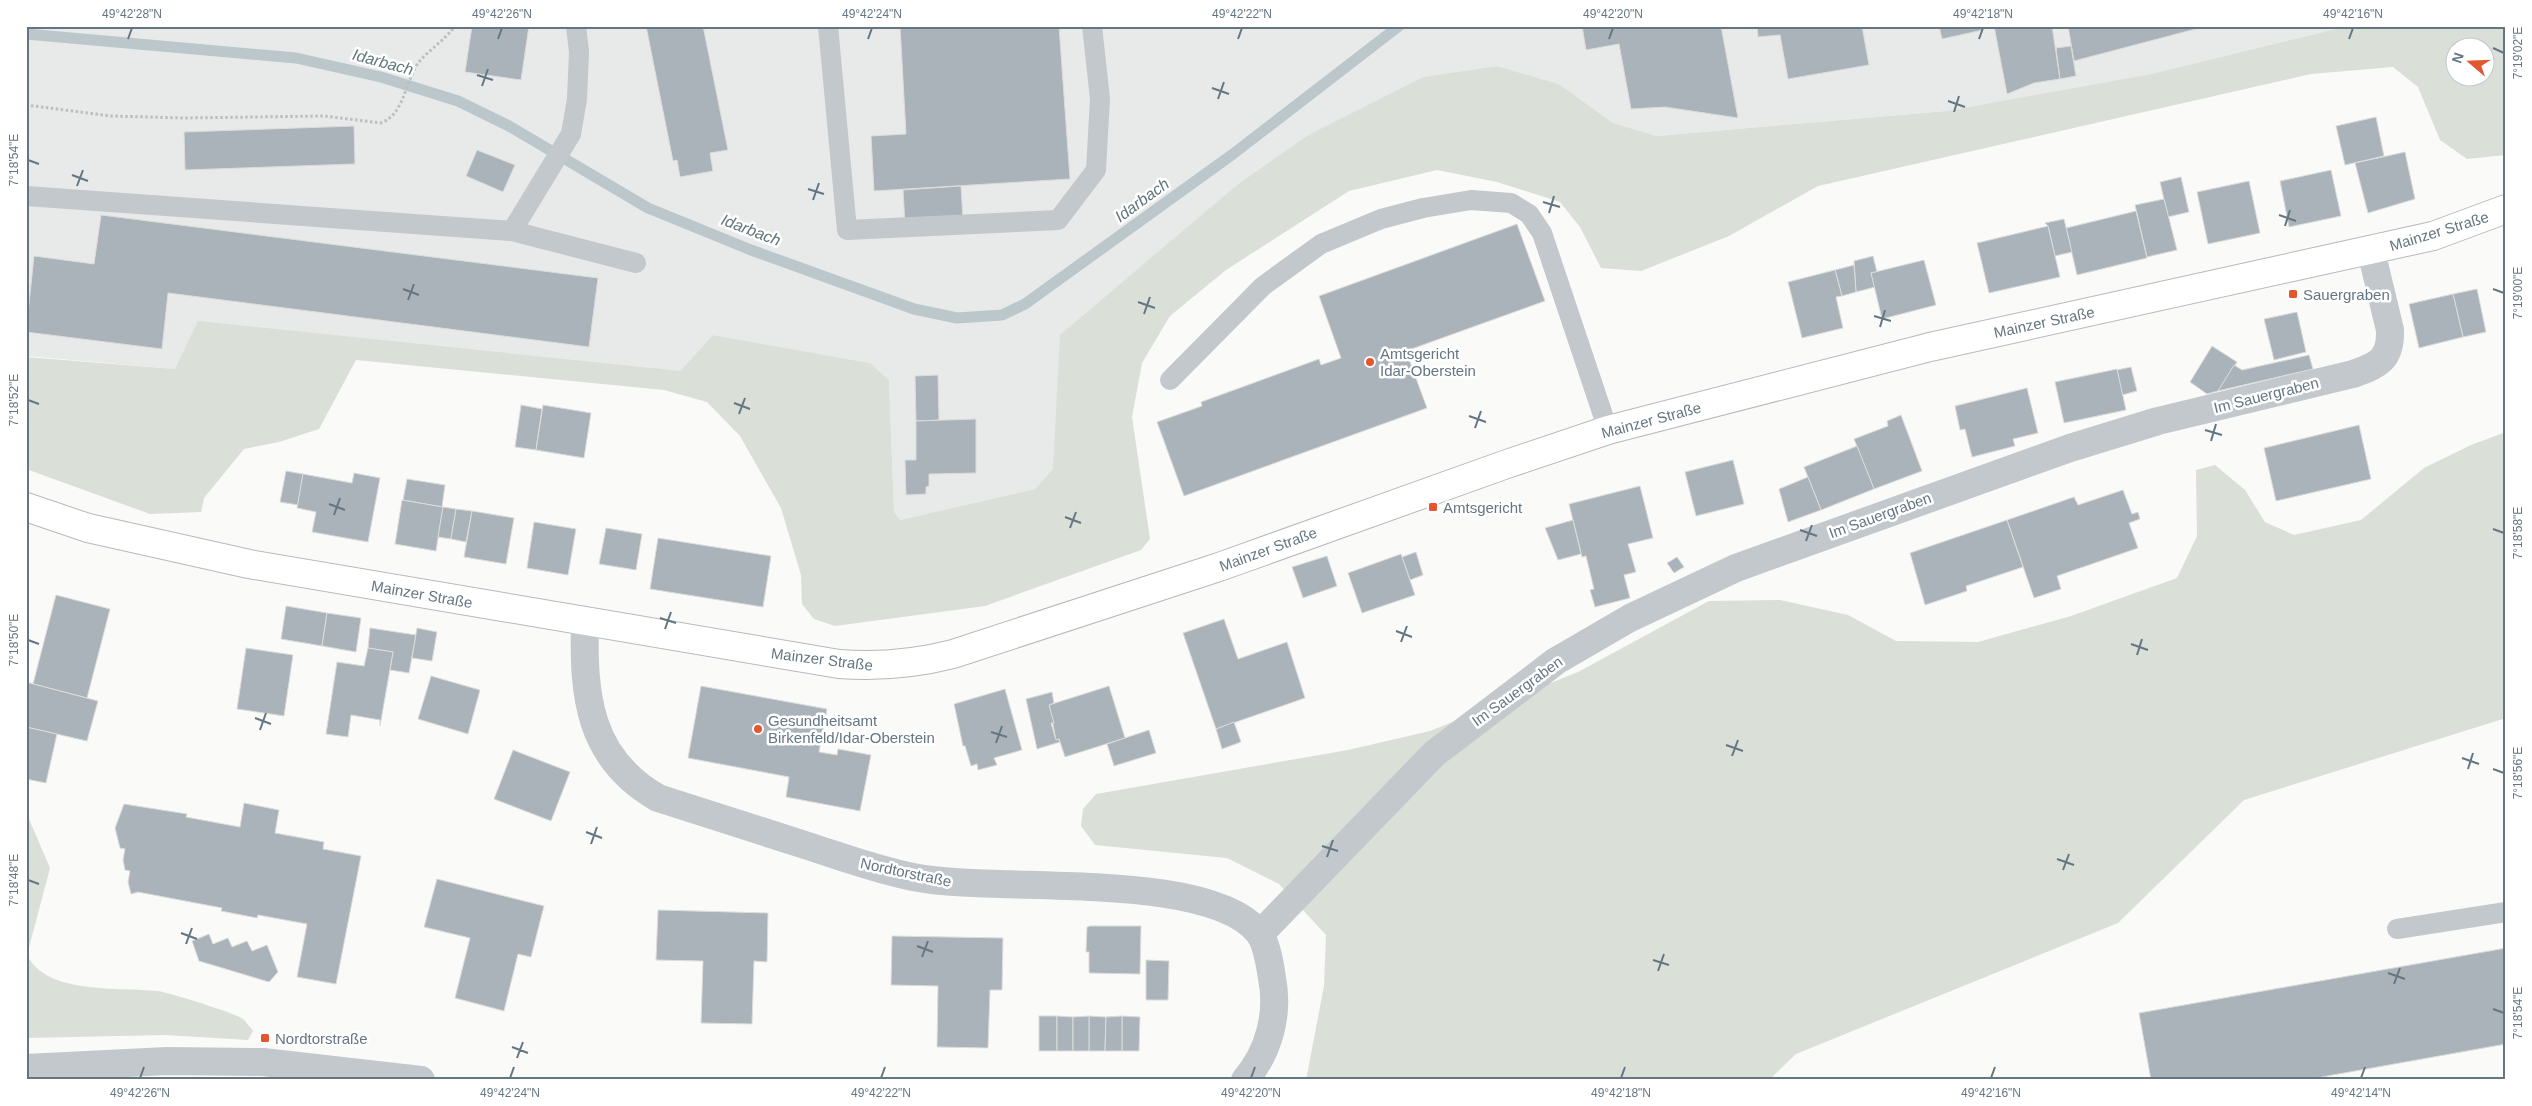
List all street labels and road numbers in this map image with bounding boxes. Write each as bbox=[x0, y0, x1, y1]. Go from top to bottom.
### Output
street label: Mainzer Straße bbox=[2387, 208, 2491, 254]
street label: Mainzer Straße bbox=[1992, 303, 2096, 341]
street label: Im Sauergraben bbox=[2212, 374, 2320, 416]
street label: Mainzer Straße bbox=[1599, 399, 1703, 441]
street label: Im Sauergraben bbox=[1827, 489, 1933, 541]
street label: Mainzer Straße bbox=[1217, 523, 1319, 575]
street label: Mainzer Straße bbox=[370, 577, 474, 611]
street label: Mainzer Straße bbox=[770, 644, 874, 674]
street label: Im Sauergraben bbox=[1468, 653, 1566, 729]
street label: Nordtorstraße bbox=[859, 854, 953, 890]

